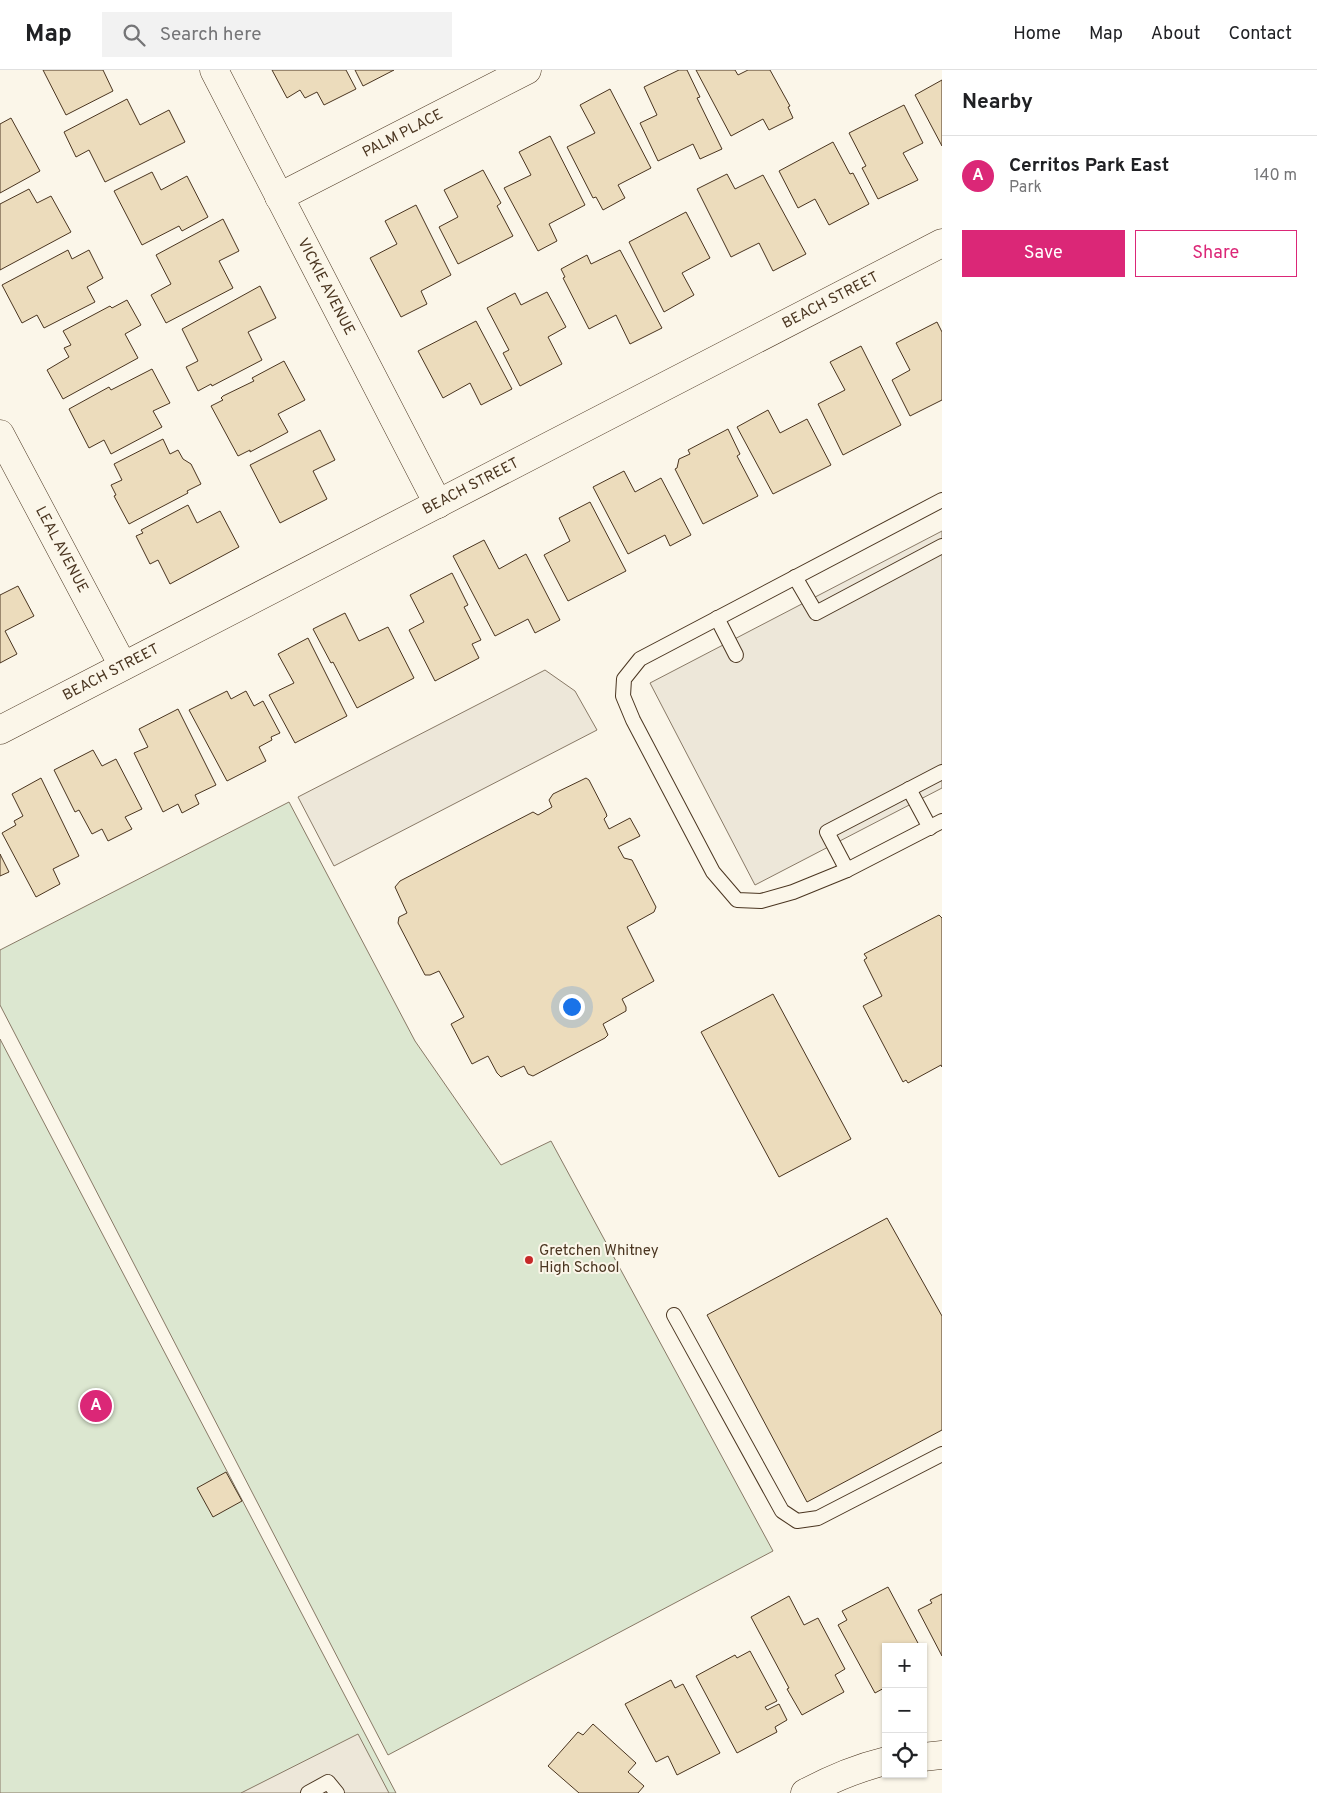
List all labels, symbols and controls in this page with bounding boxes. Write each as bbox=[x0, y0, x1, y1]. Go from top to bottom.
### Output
search box bbox=[102, 12, 452, 57]
text: Map bbox=[25, 20, 72, 50]
icon: search bbox=[120, 21, 148, 49]
text: Search here bbox=[160, 23, 261, 47]
text: Home bbox=[1013, 23, 1061, 46]
text: Map bbox=[1089, 23, 1123, 46]
text: About bbox=[1151, 23, 1200, 46]
text: Contact bbox=[1228, 23, 1292, 46]
text: Nearby bbox=[962, 89, 1033, 116]
street label: PALM PLACE bbox=[359, 105, 446, 162]
text: Cerritos Park East bbox=[1009, 154, 1169, 178]
text: A bbox=[972, 166, 984, 186]
text: 140 m bbox=[1254, 166, 1297, 186]
text: Park bbox=[1009, 178, 1042, 198]
button: Save bbox=[962, 230, 1125, 277]
button: Share bbox=[1135, 230, 1297, 277]
street label: VICKIE AVENUE bbox=[293, 235, 359, 339]
street label: BEACH STREET bbox=[779, 268, 882, 333]
street label: BEACH STREET bbox=[419, 454, 522, 519]
street label: LEAL AVENUE bbox=[31, 503, 92, 596]
street label: BEACH STREET bbox=[60, 640, 162, 705]
your location bbox=[559, 994, 585, 1020]
place label: Gretchen Whitney High School bbox=[539, 1242, 659, 1278]
marker: Gretchen Whitney High School bbox=[523, 1254, 535, 1266]
pin: A bbox=[80, 1387, 112, 1425]
map controls bbox=[882, 1643, 927, 1778]
button: + bbox=[882, 1643, 927, 1688]
button: − bbox=[882, 1688, 927, 1733]
button: locate bbox=[882, 1733, 927, 1778]

